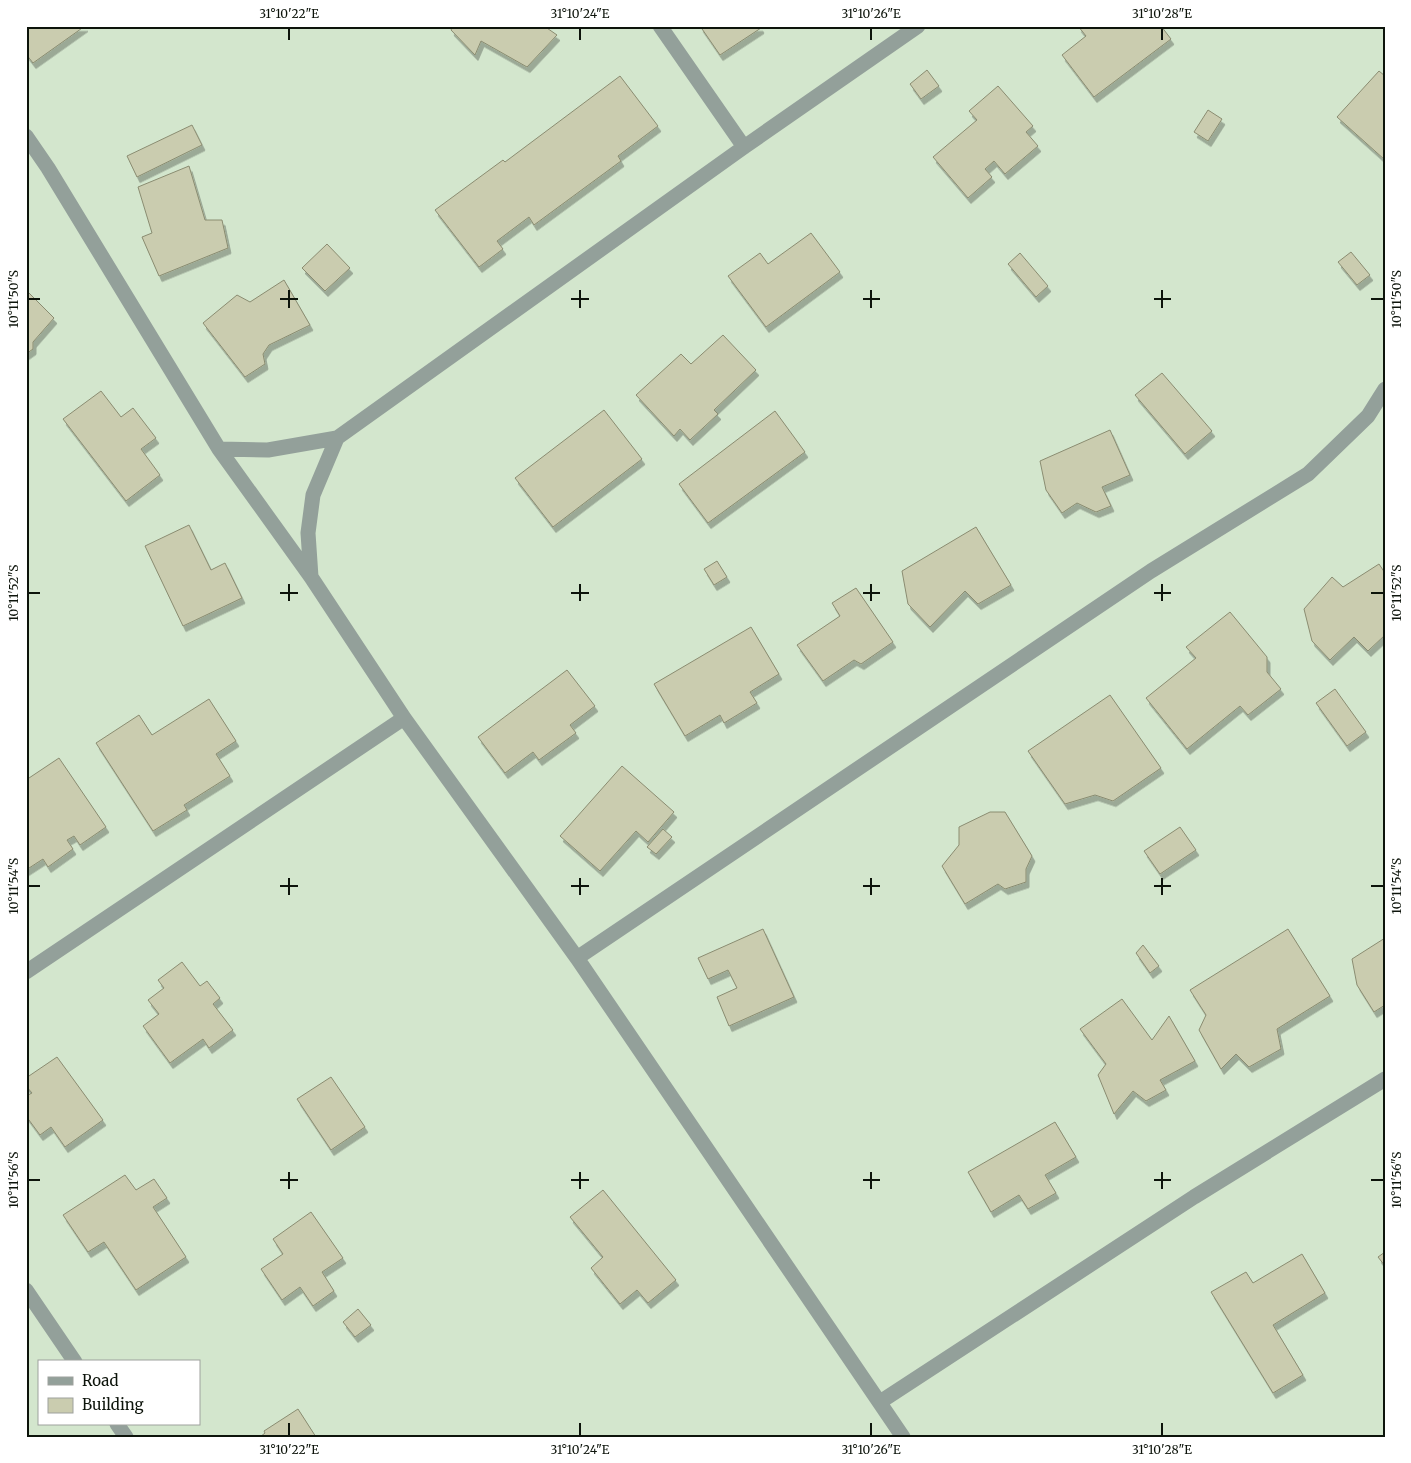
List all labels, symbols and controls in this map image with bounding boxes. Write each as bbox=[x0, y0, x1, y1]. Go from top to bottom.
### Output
text: 31°10'22"E bbox=[259, 6, 319, 21]
text: 31°10'24"E bbox=[551, 6, 610, 21]
text: 31°10'26"E bbox=[841, 6, 901, 21]
text: 31°10'28"E bbox=[1132, 6, 1192, 21]
text: 10°11'50"S bbox=[6, 270, 21, 328]
text: 10°11'50"S bbox=[1389, 270, 1404, 328]
text: 10°11'52"S bbox=[6, 565, 21, 621]
text: 10°11'52"S bbox=[1389, 565, 1404, 621]
text: 10°11'54"S bbox=[6, 858, 21, 914]
text: 10°11'54"S bbox=[1389, 858, 1404, 914]
text: 10°11'56"S bbox=[6, 1152, 21, 1208]
text: 10°11'56"S bbox=[1389, 1152, 1404, 1208]
legend bbox=[38, 1360, 200, 1426]
text: Road bbox=[82, 1371, 118, 1390]
text: Building bbox=[82, 1395, 144, 1414]
text: 31°10'22"E bbox=[259, 1442, 319, 1457]
text: 31°10'24"E bbox=[551, 1442, 610, 1457]
text: 31°10'26"E bbox=[841, 1442, 901, 1457]
text: 31°10'28"E bbox=[1132, 1442, 1192, 1457]

